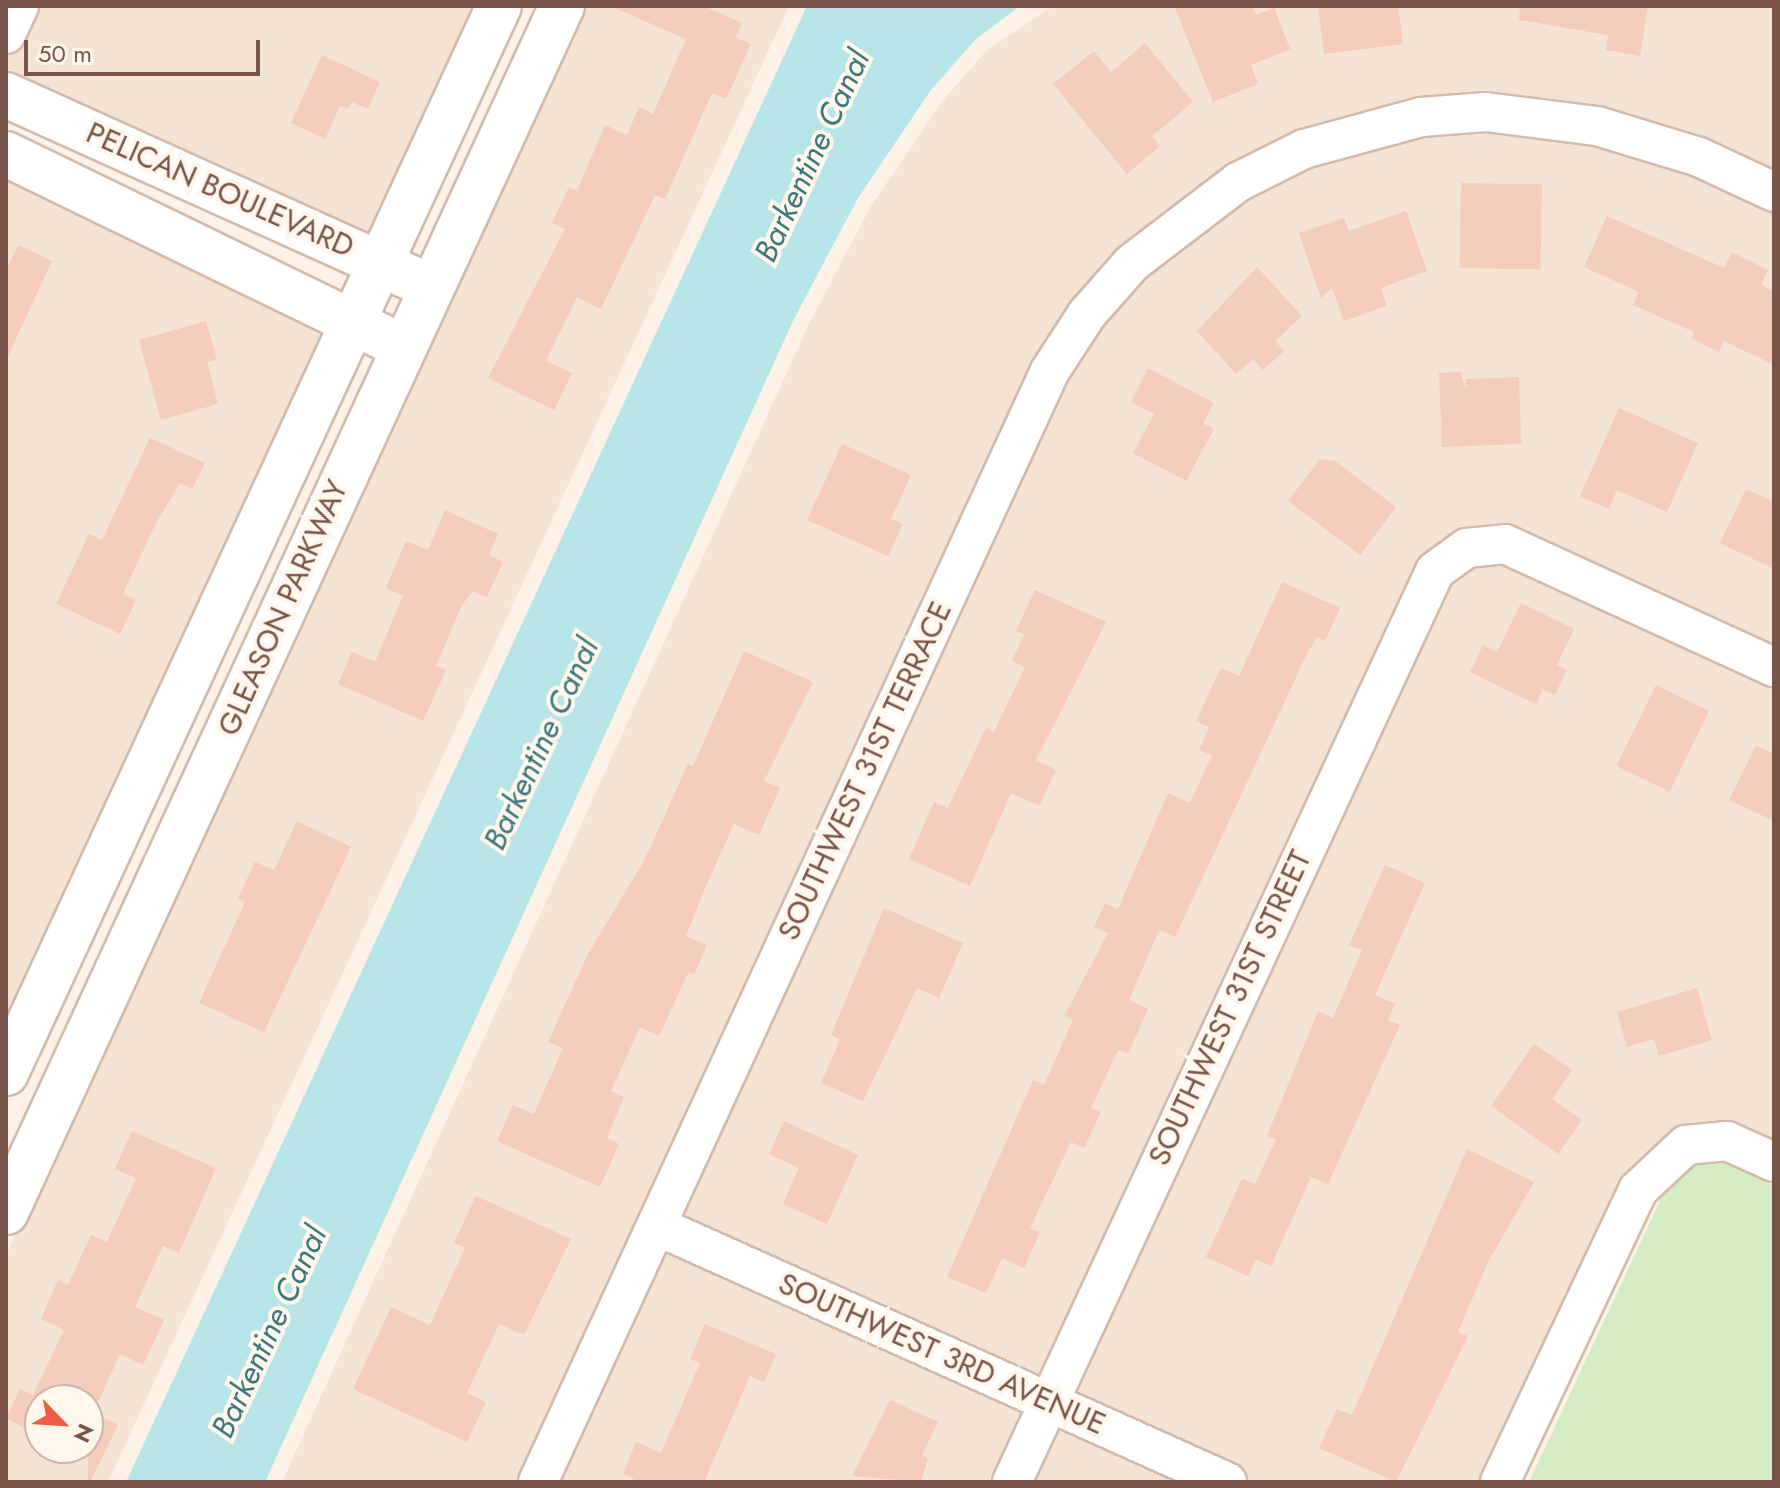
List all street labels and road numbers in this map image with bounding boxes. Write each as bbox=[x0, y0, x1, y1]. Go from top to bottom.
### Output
street label: PELICAN BOULEVARD bbox=[81, 115, 359, 265]
street label: GLEASON PARKWAY bbox=[211, 475, 355, 741]
street label: SOUTHWEST 31ST TERRACE bbox=[771, 596, 959, 946]
street label: SOUTHWEST 31ST STREET bbox=[1141, 845, 1319, 1171]
street label: SOUTHWEST 3RD AVENUE bbox=[773, 1266, 1111, 1442]

